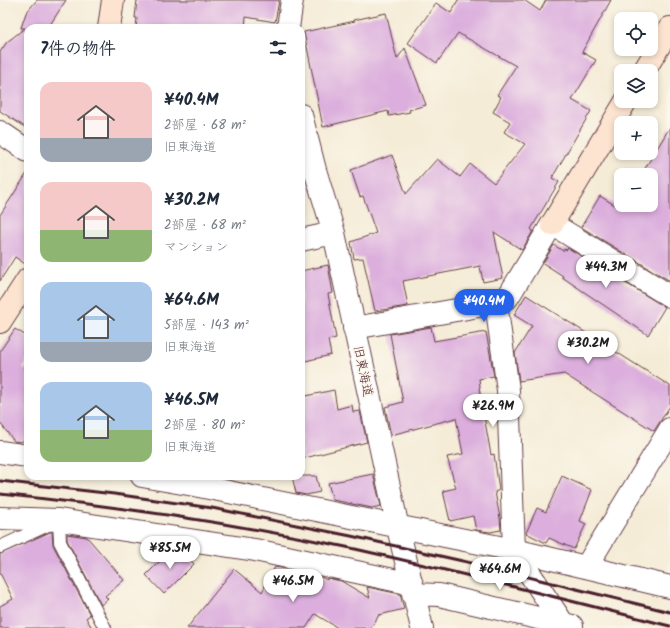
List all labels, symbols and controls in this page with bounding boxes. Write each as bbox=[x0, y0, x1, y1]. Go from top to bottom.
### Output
map controls bbox=[614, 12, 658, 212]
button: locate bbox=[614, 12, 658, 56]
text: 7件の物件 bbox=[40, 36, 116, 63]
icon: filters bbox=[267, 37, 289, 59]
button: layers bbox=[614, 64, 658, 108]
text: ¥40.4M bbox=[164, 87, 219, 114]
icon: home bbox=[72, 98, 120, 146]
text: 2部屋 · 68 m² bbox=[164, 115, 246, 136]
button: + bbox=[614, 116, 658, 160]
text: 旧東海道 bbox=[164, 137, 216, 158]
button: − bbox=[614, 168, 658, 212]
text: ¥30.2M bbox=[164, 187, 219, 214]
icon: home bbox=[72, 198, 120, 246]
text: 2部屋 · 68 m² bbox=[164, 215, 246, 236]
text: マンション bbox=[164, 237, 228, 258]
pin: ¥44.3M bbox=[573, 255, 639, 289]
text: ¥44.3M bbox=[585, 257, 627, 278]
text: ¥64.6M bbox=[164, 287, 219, 314]
pin: ¥40.4M bbox=[451, 289, 517, 323]
text: ¥40.4M bbox=[463, 291, 505, 312]
icon: home bbox=[72, 298, 120, 346]
text: 5部屋 · 143 m² bbox=[164, 315, 249, 336]
pin: ¥30.2M bbox=[555, 331, 621, 365]
text: ¥30.2M bbox=[567, 333, 609, 354]
text: 旧東海道 bbox=[164, 337, 216, 358]
street label: 旧東海道 bbox=[347, 344, 378, 399]
text: ¥46.5M bbox=[164, 387, 218, 414]
pin: ¥26.9M bbox=[460, 394, 526, 428]
text: ¥26.9M bbox=[472, 396, 514, 417]
icon: home bbox=[72, 398, 120, 446]
text: 2部屋 · 80 m² bbox=[164, 415, 245, 436]
text: 旧東海道 bbox=[164, 437, 216, 458]
pin: ¥85.5M bbox=[137, 536, 203, 570]
text: ¥85.5M bbox=[149, 538, 191, 559]
pin: ¥64.6M bbox=[467, 557, 533, 591]
text: ¥64.6M bbox=[479, 559, 521, 580]
pin: ¥46.5M bbox=[260, 569, 326, 603]
text: ¥46.5M bbox=[272, 571, 314, 592]

